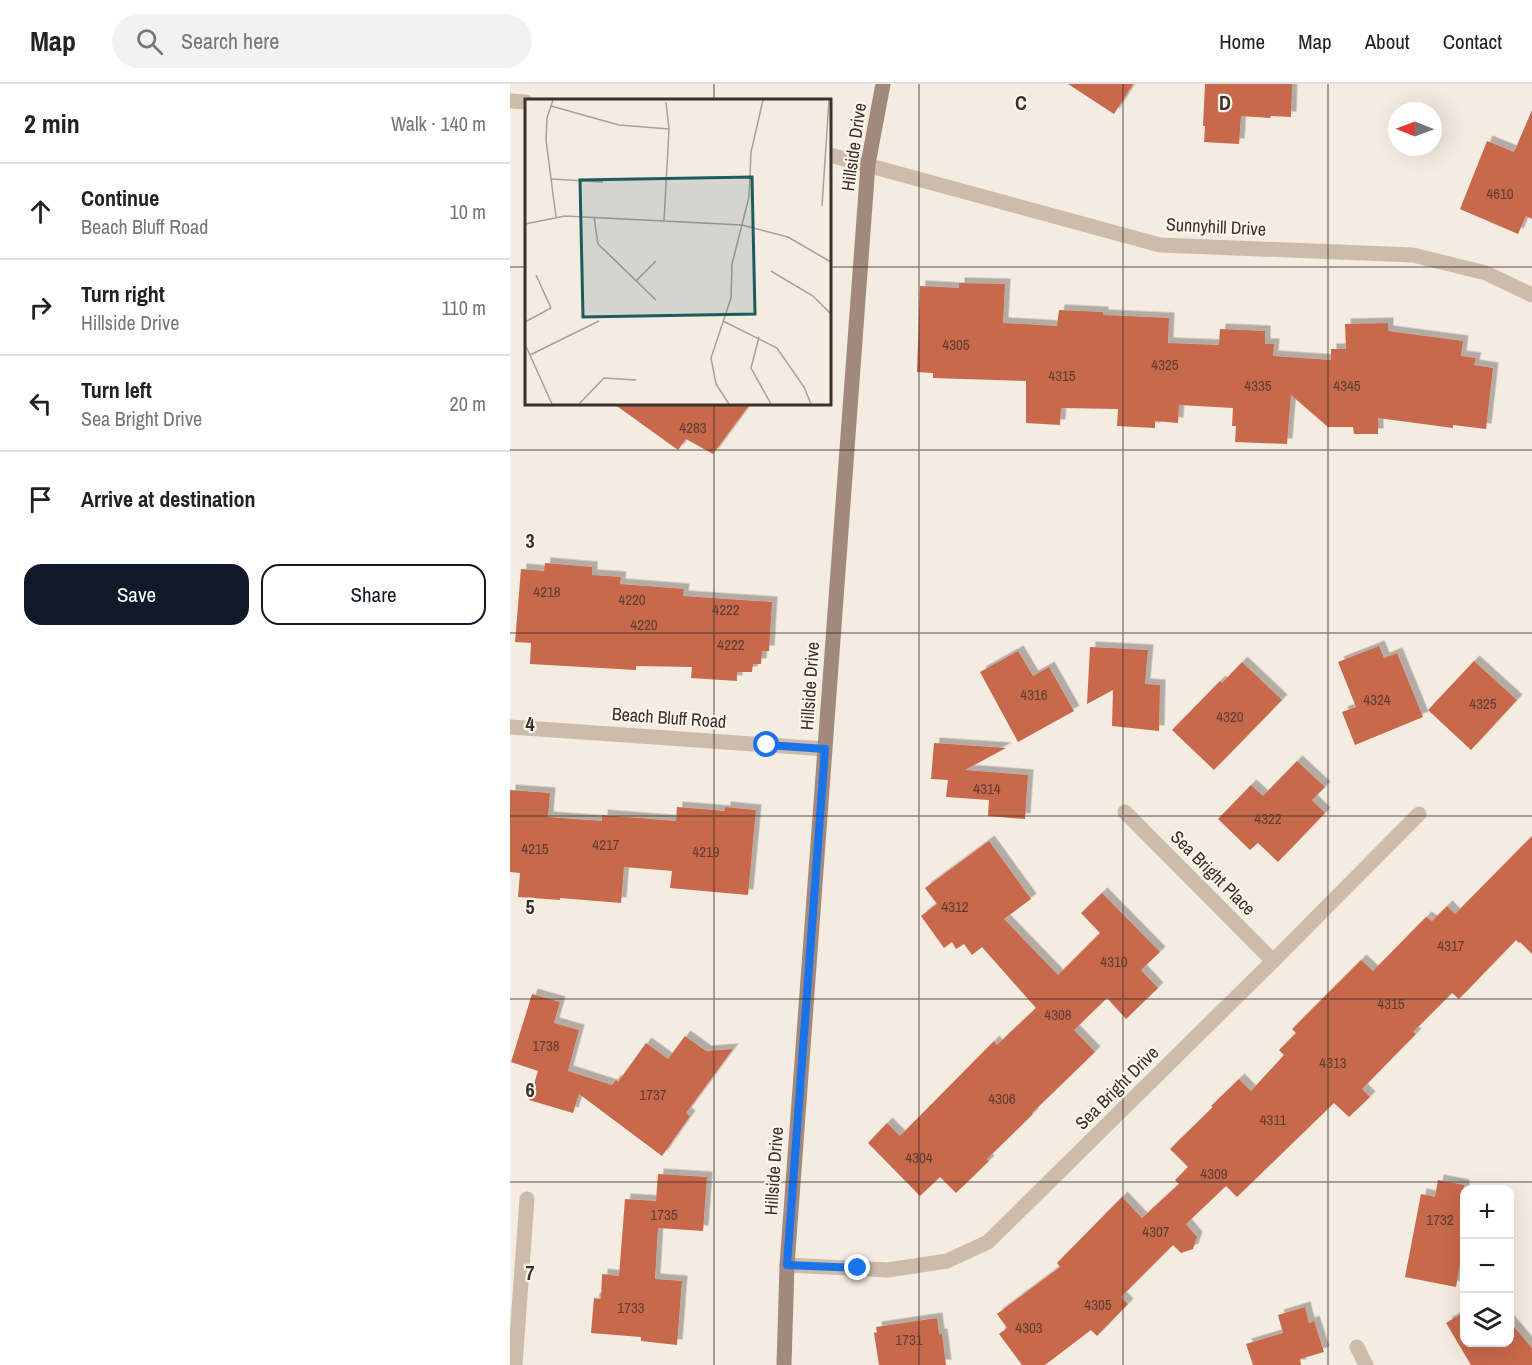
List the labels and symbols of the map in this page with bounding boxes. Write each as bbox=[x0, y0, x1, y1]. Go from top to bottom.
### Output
text: C bbox=[1015, 89, 1027, 116]
text: D bbox=[1219, 89, 1231, 116]
inset map bbox=[525, 99, 831, 405]
street label: Hillside Drive bbox=[835, 101, 872, 193]
north arrow bbox=[1388, 102, 1442, 156]
house number: 4610 bbox=[1486, 183, 1514, 204]
street label: Sunnyhill Drive bbox=[1165, 211, 1267, 242]
house number: 4305 bbox=[942, 334, 970, 355]
house number: 4325 bbox=[1151, 354, 1179, 375]
house number: 4315 bbox=[1048, 365, 1076, 386]
house number: 4335 bbox=[1244, 375, 1272, 396]
house number: 4345 bbox=[1333, 375, 1361, 396]
house number: 4283 bbox=[679, 417, 707, 438]
text: 3 bbox=[525, 527, 535, 554]
house number: 4218 bbox=[533, 581, 561, 602]
house number: 4220 bbox=[618, 589, 646, 610]
house number: 4222 bbox=[712, 599, 740, 620]
house number: 4220 bbox=[630, 614, 658, 635]
house number: 4222 bbox=[717, 634, 745, 655]
street label: Hillside Drive bbox=[794, 641, 825, 731]
house number: 4316 bbox=[1020, 684, 1048, 705]
house number: 4324 bbox=[1363, 689, 1391, 710]
house number: 4325 bbox=[1469, 693, 1497, 714]
street label: Beach Bluff Road bbox=[611, 701, 727, 734]
house number: 4320 bbox=[1216, 706, 1244, 727]
text: 4 bbox=[525, 710, 535, 737]
route start bbox=[753, 731, 779, 757]
house number: 4314 bbox=[973, 778, 1001, 799]
house number: 4322 bbox=[1254, 808, 1282, 829]
street label: Sea Bright Place bbox=[1165, 825, 1261, 921]
house number: 4217 bbox=[592, 834, 620, 855]
house number: 4215 bbox=[521, 838, 549, 859]
house number: 4219 bbox=[692, 841, 720, 862]
text: 5 bbox=[525, 893, 535, 920]
house number: 4312 bbox=[941, 896, 969, 917]
house number: 4317 bbox=[1437, 935, 1465, 956]
house number: 4310 bbox=[1100, 951, 1128, 972]
house number: 4315 bbox=[1377, 993, 1405, 1014]
house number: 4308 bbox=[1044, 1004, 1072, 1025]
house number: 1738 bbox=[532, 1035, 560, 1056]
street label: Sea Bright Drive bbox=[1069, 1040, 1164, 1135]
house number: 4313 bbox=[1319, 1052, 1347, 1073]
text: 6 bbox=[525, 1076, 535, 1103]
house number: 1737 bbox=[639, 1084, 667, 1105]
house number: 4306 bbox=[988, 1088, 1016, 1109]
house number: 4311 bbox=[1260, 1109, 1286, 1130]
street label: Hillside Drive bbox=[758, 1126, 789, 1216]
house number: 4304 bbox=[905, 1147, 933, 1168]
house number: 4309 bbox=[1200, 1163, 1228, 1184]
house number: 1735 bbox=[650, 1204, 678, 1225]
house number: 1732 bbox=[1426, 1209, 1454, 1230]
house number: 4307 bbox=[1142, 1221, 1170, 1242]
route end bbox=[844, 1254, 870, 1280]
text: 7 bbox=[525, 1259, 535, 1286]
house number: 4305 bbox=[1084, 1294, 1112, 1315]
house number: 1733 bbox=[617, 1297, 645, 1318]
house number: 4303 bbox=[1015, 1317, 1043, 1338]
house number: 1731 bbox=[895, 1329, 923, 1350]

